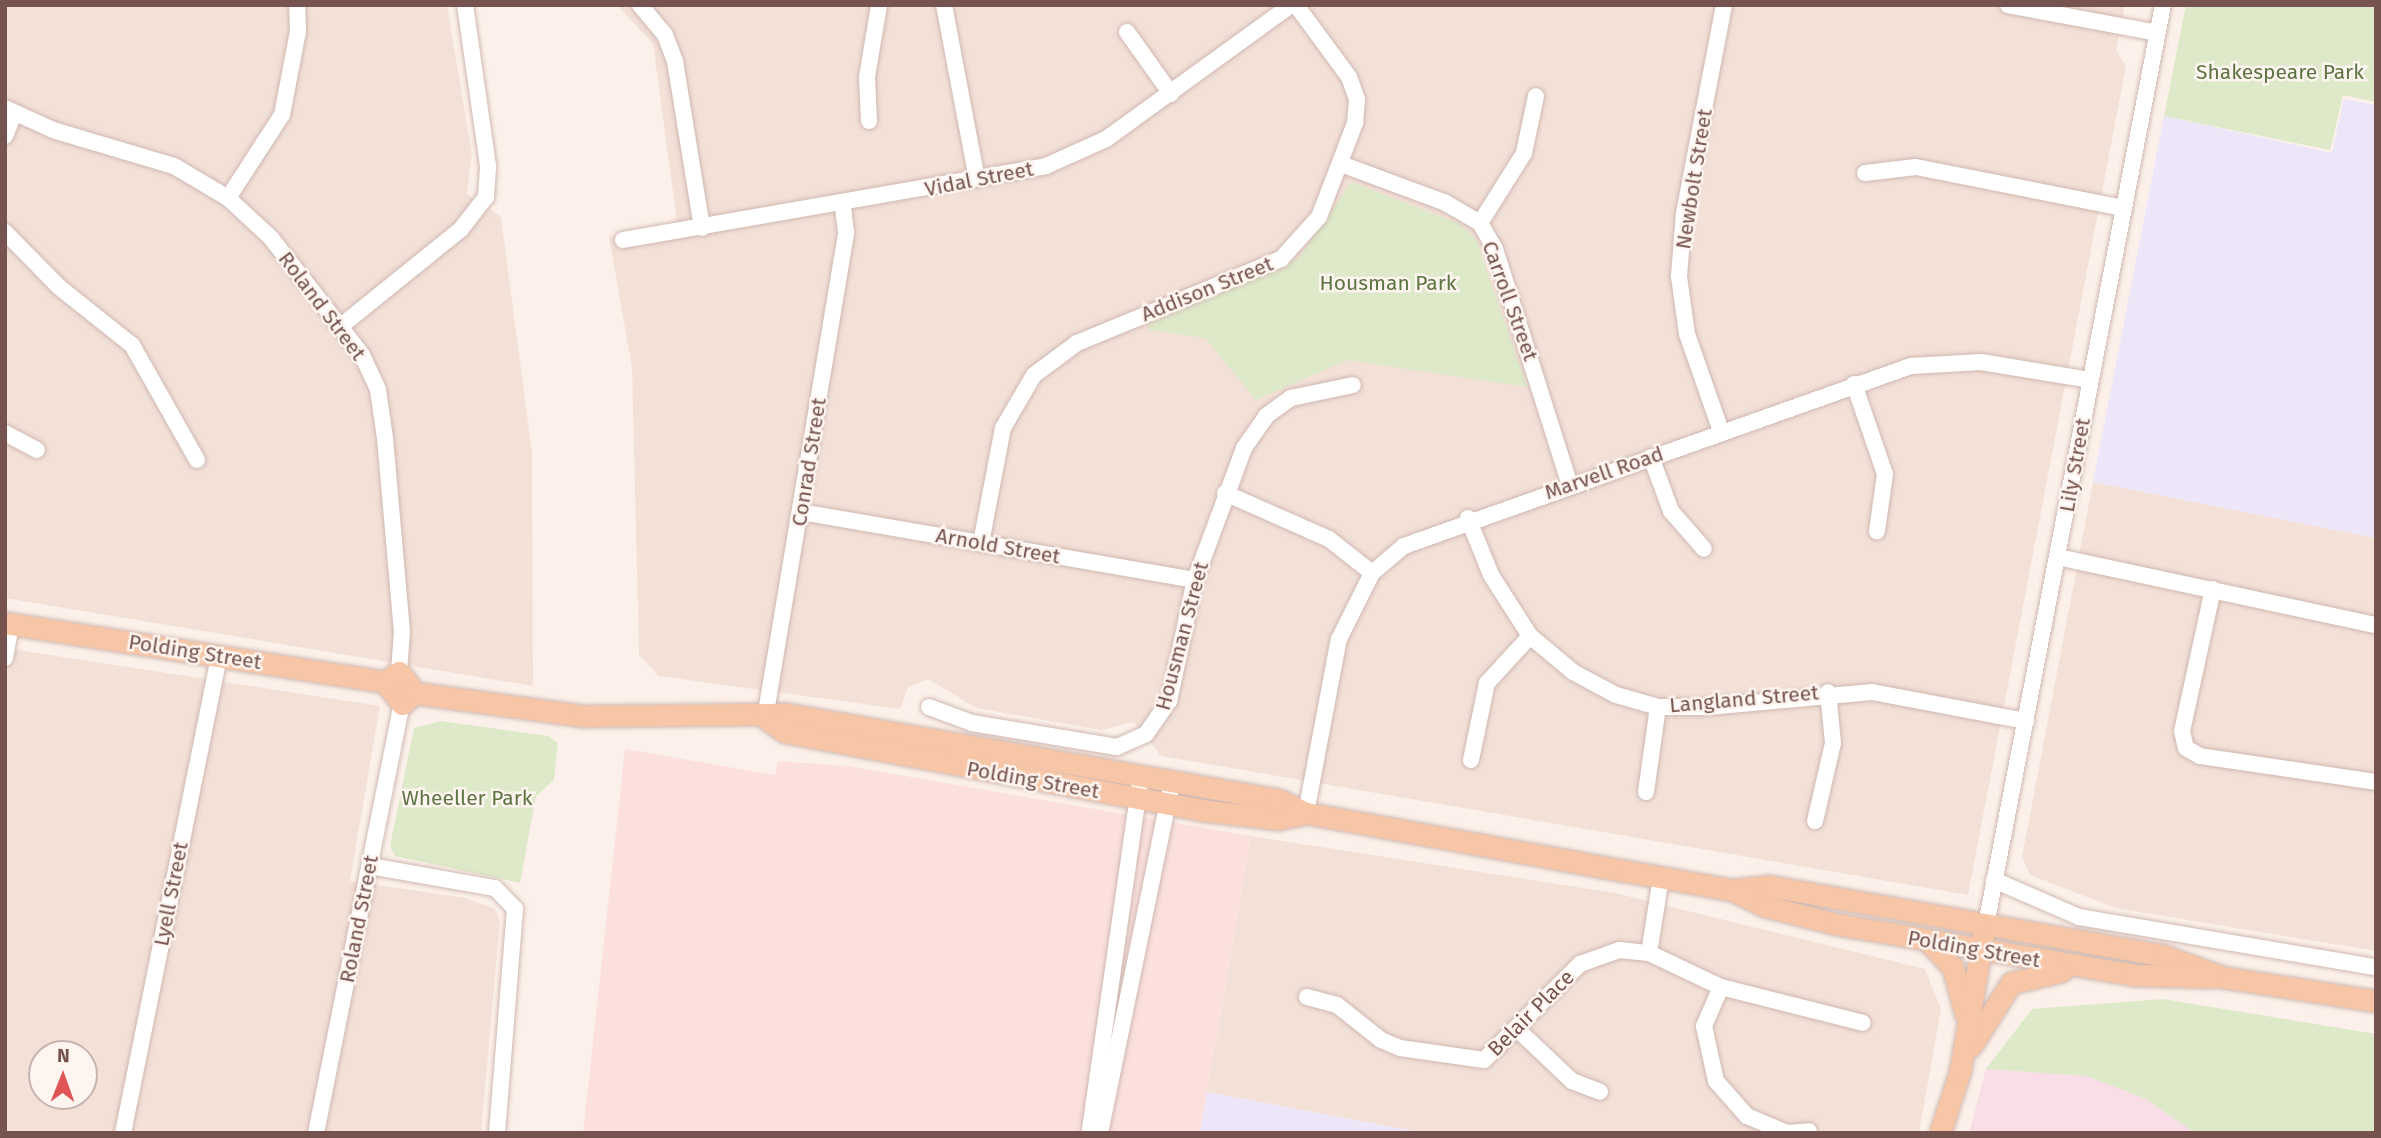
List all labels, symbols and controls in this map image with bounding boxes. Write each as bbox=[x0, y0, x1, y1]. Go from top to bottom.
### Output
park label: Shakespeare Park bbox=[2196, 59, 2364, 85]
street label: Newbolt Street bbox=[1670, 107, 1718, 251]
street label: Vidal Street bbox=[923, 156, 1035, 202]
street label: Carroll Street bbox=[1477, 238, 1543, 364]
street label: Roland Street bbox=[273, 247, 371, 365]
street label: Addison Street bbox=[1137, 251, 1277, 327]
park label: Housman Park bbox=[1319, 270, 1457, 296]
street label: Conrad Street bbox=[786, 396, 832, 528]
street label: Lily Street bbox=[2054, 416, 2096, 514]
street label: Marvell Road bbox=[1541, 441, 1667, 505]
street label: Arnold Street bbox=[934, 523, 1062, 569]
street label: Housman Street bbox=[1150, 559, 1214, 713]
street label: Polding Street bbox=[127, 629, 263, 675]
street label: Langland Street bbox=[1668, 680, 1820, 718]
street label: Polding Street bbox=[965, 756, 1101, 804]
park label: Wheeller Park bbox=[401, 785, 533, 811]
street label: Lyell Street bbox=[149, 840, 193, 948]
street label: Roland Street bbox=[334, 853, 384, 985]
street label: Polding Street bbox=[1906, 925, 2042, 973]
street label: Belair Place bbox=[1483, 965, 1579, 1061]
north arrow bbox=[28, 1040, 98, 1110]
text: N bbox=[57, 1044, 70, 1067]

